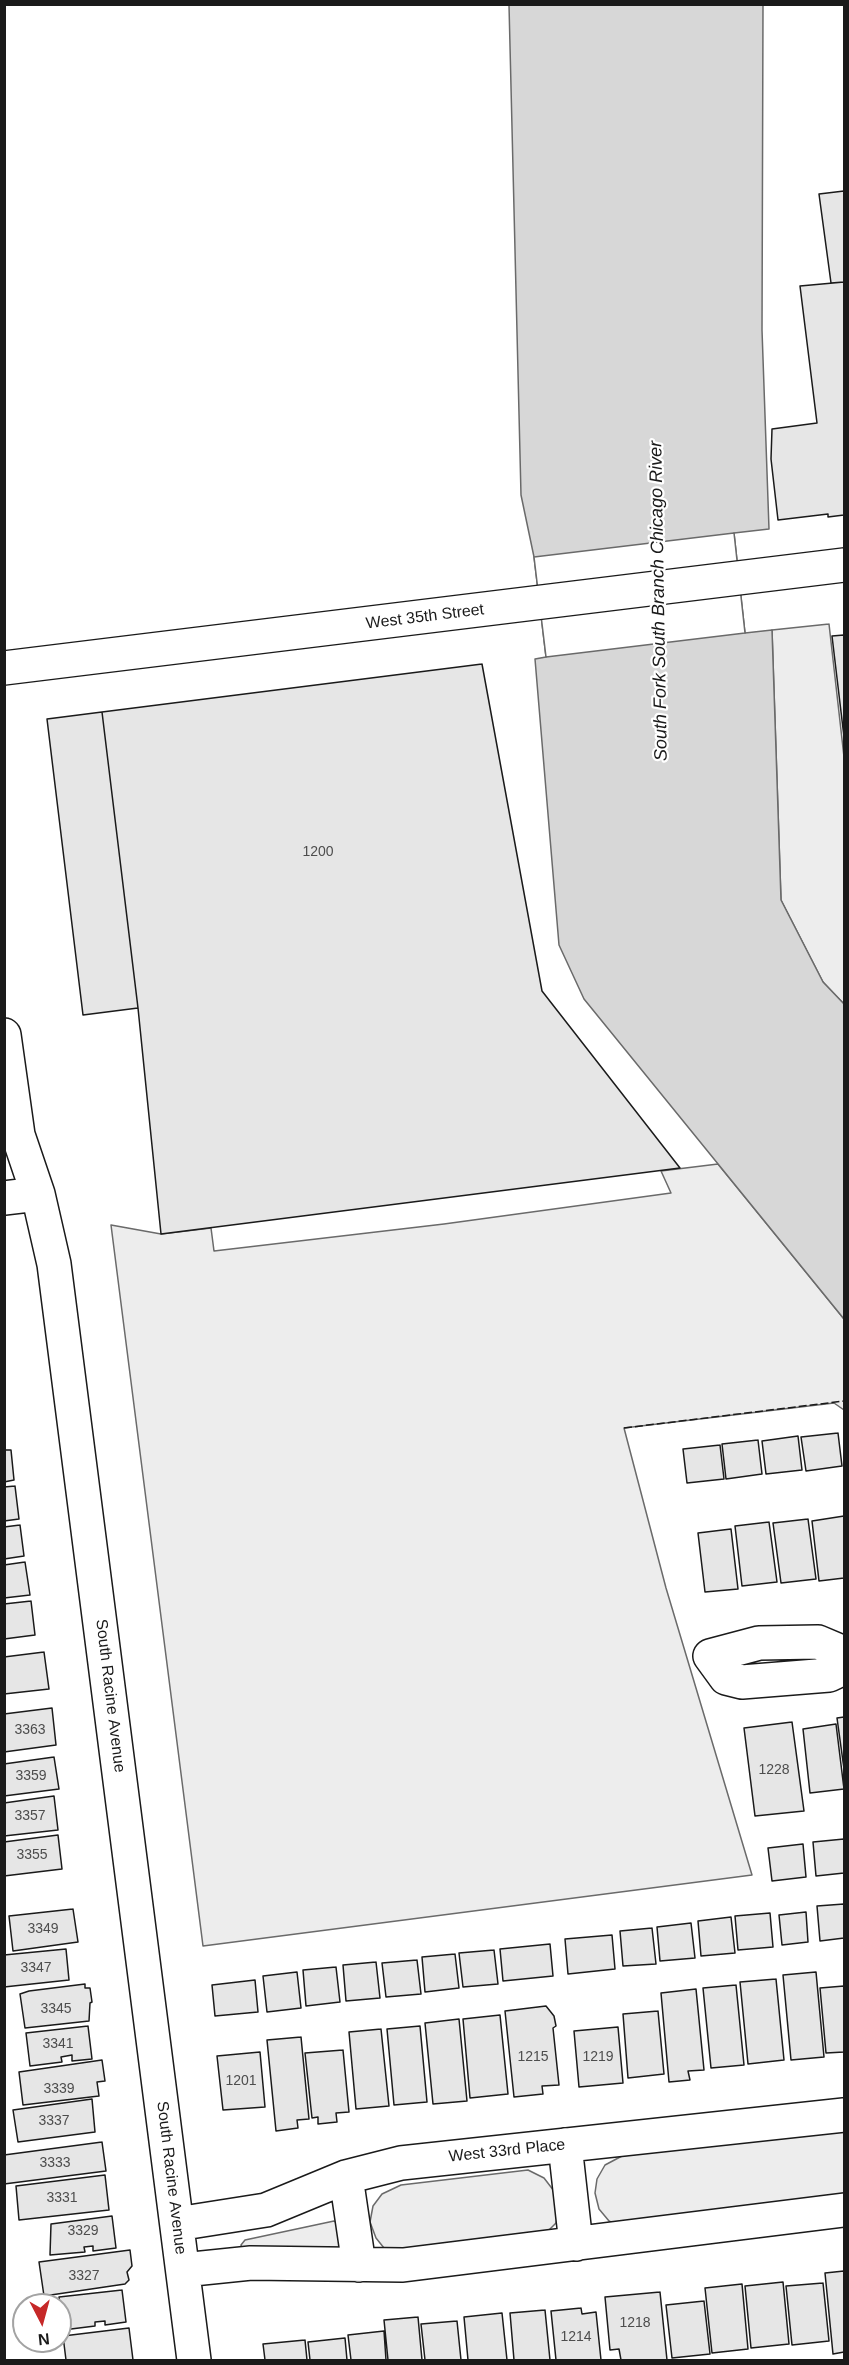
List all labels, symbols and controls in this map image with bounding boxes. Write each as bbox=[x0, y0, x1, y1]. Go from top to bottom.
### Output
water label: South Fork South Branch Chicago River bbox=[645, 441, 673, 761]
street label: West 35th Street bbox=[365, 600, 485, 634]
house number: 1200 bbox=[302, 844, 334, 860]
street label: South Racine Avenue bbox=[91, 1618, 129, 1774]
house number: 3363 bbox=[14, 1722, 46, 1738]
house number: 1228 bbox=[758, 1762, 790, 1778]
house number: 3359 bbox=[15, 1768, 47, 1784]
house number: 3357 bbox=[14, 1808, 46, 1824]
house number: 3355 bbox=[16, 1847, 48, 1863]
house number: 3349 bbox=[27, 1921, 59, 1937]
house number: 3347 bbox=[20, 1960, 52, 1976]
house number: 3345 bbox=[40, 2001, 72, 2017]
house number: 3341 bbox=[42, 2036, 74, 2052]
house number: 1215 bbox=[517, 2049, 549, 2065]
house number: 1219 bbox=[582, 2049, 614, 2065]
house number: 1201 bbox=[225, 2073, 257, 2089]
house number: 3339 bbox=[43, 2081, 75, 2097]
street label: South Racine Avenue bbox=[152, 2100, 190, 2256]
house number: 3337 bbox=[38, 2113, 70, 2129]
street label: West 33rd Place bbox=[448, 2135, 566, 2167]
house number: 3333 bbox=[39, 2155, 71, 2171]
house number: 3331 bbox=[46, 2190, 78, 2206]
house number: 3329 bbox=[67, 2223, 99, 2239]
house number: 3327 bbox=[68, 2268, 100, 2284]
north arrow bbox=[12, 2293, 72, 2353]
house number: 1218 bbox=[619, 2315, 651, 2331]
house number: 1214 bbox=[560, 2329, 592, 2345]
text: N bbox=[37, 2330, 50, 2348]

